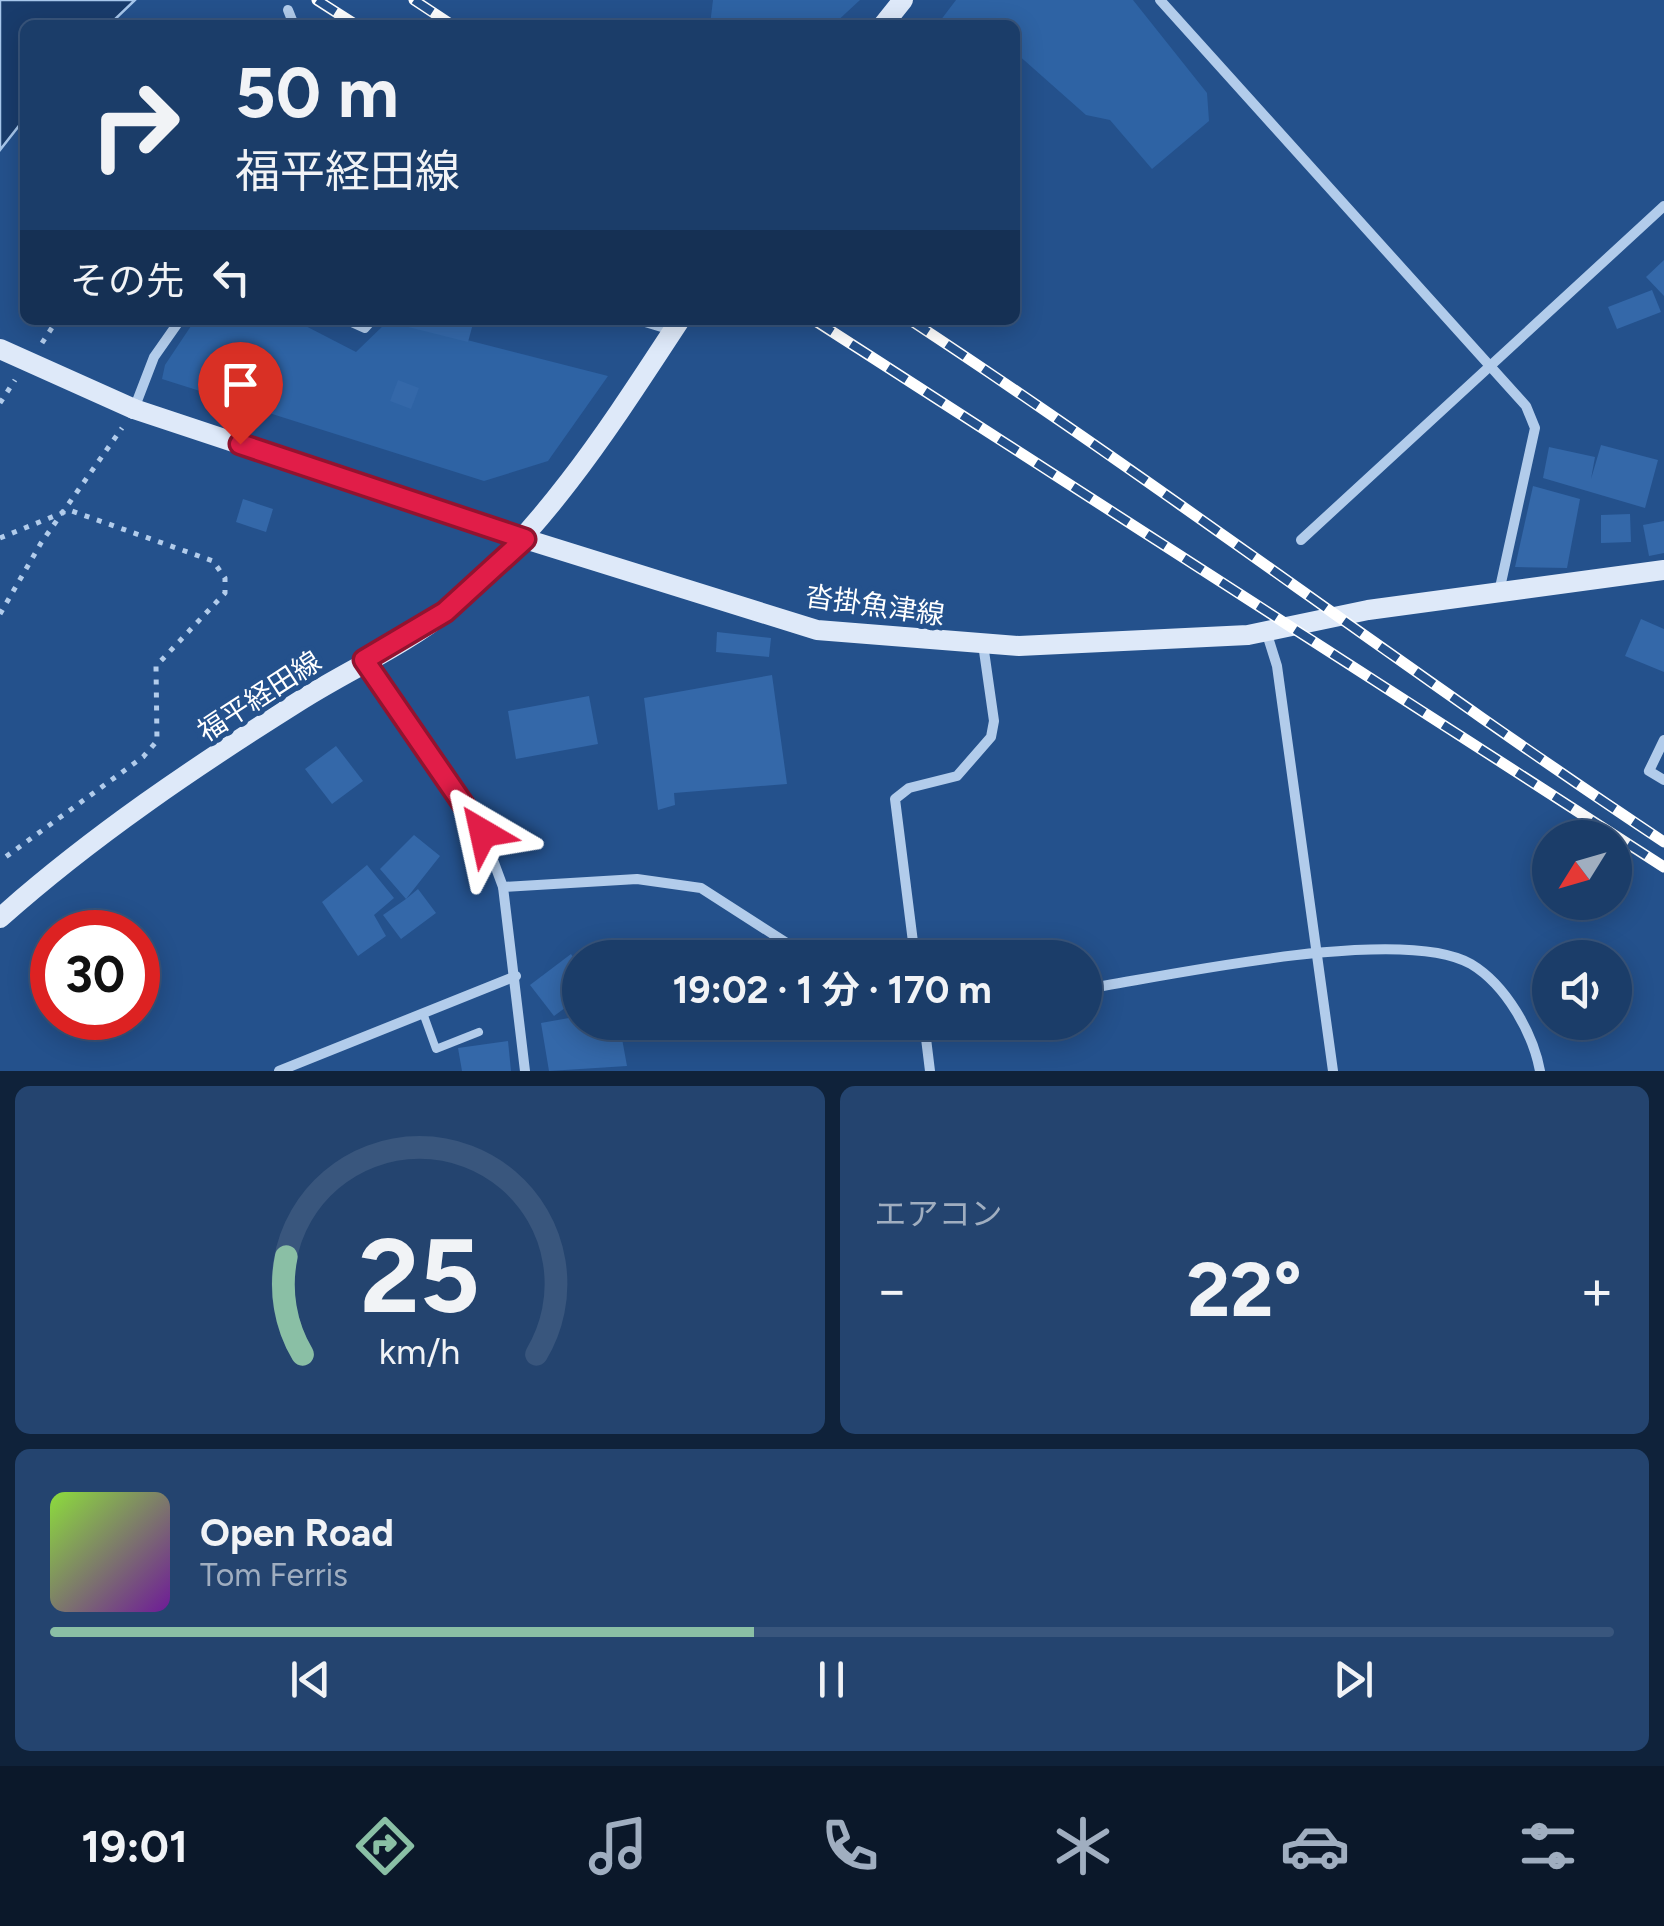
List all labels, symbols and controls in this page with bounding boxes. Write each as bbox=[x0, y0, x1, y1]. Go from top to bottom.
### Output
text: 50 m bbox=[235, 50, 399, 135]
icon: right bbox=[70, 60, 200, 190]
text: 福平経田線 bbox=[235, 144, 460, 198]
icon: left bbox=[204, 250, 259, 305]
text: その先 bbox=[70, 258, 184, 304]
pin bbox=[198, 342, 283, 445]
icon: arrive bbox=[213, 357, 268, 412]
street label: 沓掛魚津線 bbox=[803, 578, 947, 632]
street label: 福平経田線 bbox=[191, 644, 327, 748]
position arrow bbox=[431, 781, 535, 885]
north arrow bbox=[1532, 820, 1632, 920]
map controls bbox=[1532, 820, 1632, 1040]
speed limit sign: 30 bbox=[30, 910, 160, 1040]
button: sound bbox=[1532, 940, 1632, 1040]
text: 19:02 · 1 分 · 170 m bbox=[672, 967, 992, 1013]
text: エアコン bbox=[875, 1195, 1003, 1233]
text: 25 bbox=[359, 1213, 480, 1338]
text: 22° bbox=[1187, 1245, 1302, 1335]
text: − bbox=[875, 1257, 909, 1323]
text: + bbox=[1580, 1257, 1614, 1323]
text: km/h bbox=[379, 1330, 461, 1373]
text: Open Road bbox=[200, 1510, 394, 1556]
text: Tom Ferris bbox=[200, 1556, 348, 1594]
icon: previous bbox=[283, 1652, 338, 1707]
icon: pause bbox=[804, 1652, 859, 1707]
icon: next bbox=[1326, 1652, 1381, 1707]
icon: directions bbox=[350, 1811, 420, 1881]
icon: music bbox=[583, 1811, 653, 1881]
icon: phone bbox=[815, 1811, 885, 1881]
icon: climate bbox=[1048, 1811, 1118, 1881]
icon: car bbox=[1280, 1811, 1350, 1881]
icon: filters bbox=[1513, 1811, 1583, 1881]
text: 19:01 bbox=[81, 1819, 188, 1873]

